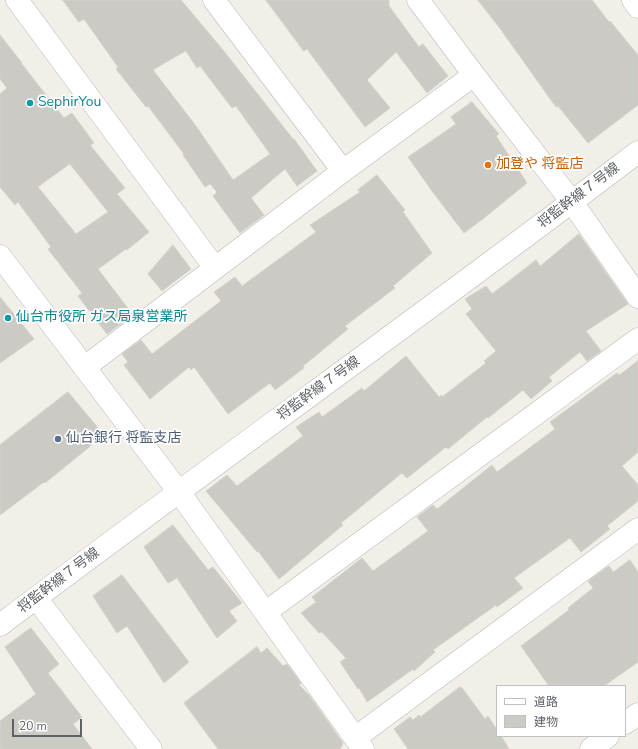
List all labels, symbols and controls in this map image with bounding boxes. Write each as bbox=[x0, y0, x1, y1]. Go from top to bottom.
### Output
place label: SephirYou bbox=[38, 95, 101, 111]
marker: SephirYou bbox=[25, 98, 35, 108]
place label: 加登や 将監店 bbox=[496, 157, 584, 173]
marker: 加登や 将監店 bbox=[483, 160, 493, 170]
street label: 将監幹線７号線 bbox=[535, 160, 623, 232]
place label: 仙台市役所 ガス局泉営業所 bbox=[16, 310, 188, 326]
marker: 仙台市役所 ガス局泉営業所 bbox=[3, 313, 13, 323]
street label: 将監幹線７号線 bbox=[274, 353, 364, 425]
place label: 仙台銀行 将監支店 bbox=[66, 431, 182, 447]
marker: 仙台銀行 将監支店 bbox=[53, 434, 63, 444]
street label: 将監幹線７号線 bbox=[15, 545, 103, 617]
legend bbox=[496, 685, 626, 737]
text: 道路 bbox=[534, 694, 558, 710]
scale bar bbox=[14, 711, 84, 737]
text: 建物 bbox=[534, 714, 558, 730]
text: 20 m bbox=[19, 718, 47, 734]

